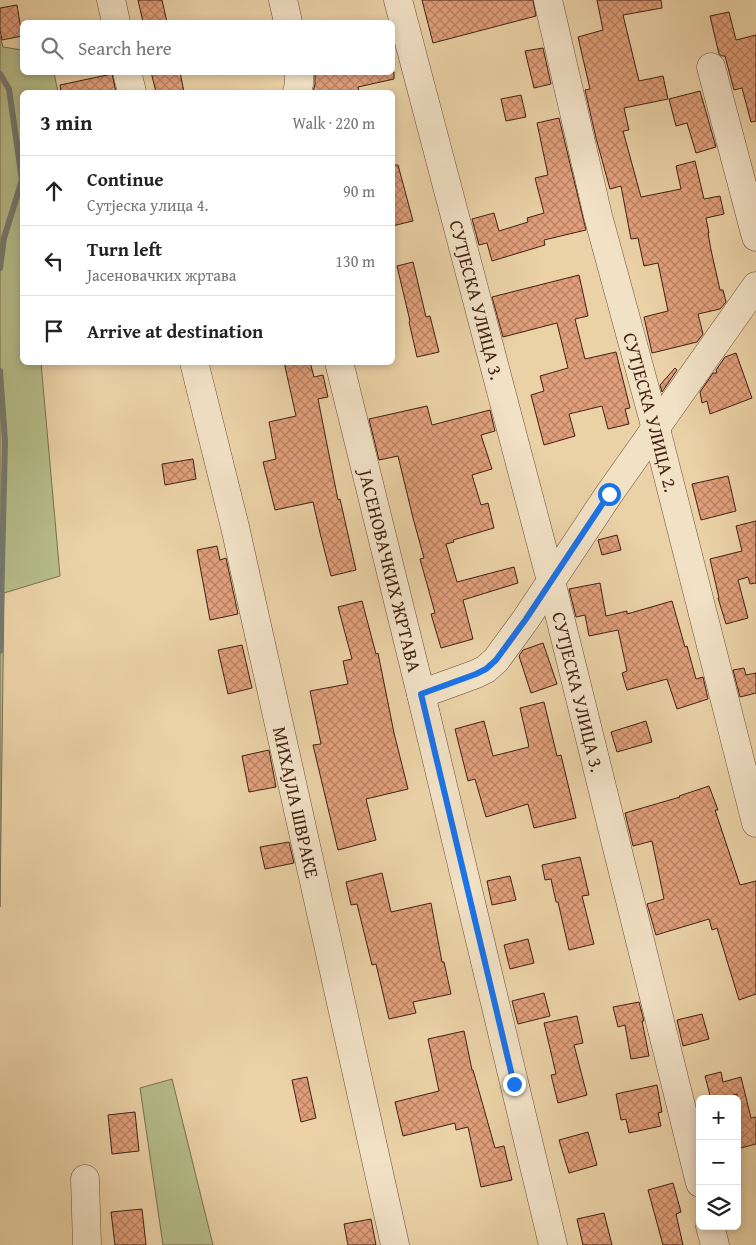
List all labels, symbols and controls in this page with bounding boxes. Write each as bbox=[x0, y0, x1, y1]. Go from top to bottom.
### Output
search box bbox=[20, 20, 395, 75]
icon: search bbox=[38, 34, 66, 62]
text: Search here bbox=[78, 34, 172, 62]
text: 3 min bbox=[40, 107, 92, 138]
text: Walk · 220 m bbox=[292, 111, 375, 135]
text: Continue bbox=[87, 165, 164, 193]
icon: ahead bbox=[40, 177, 68, 205]
text: 90 m bbox=[343, 179, 375, 203]
text: Сутјеска улица 4. bbox=[87, 193, 208, 217]
street label: СУТЈЕСКА УЛИЦА 3. bbox=[443, 217, 511, 383]
text: Turn left bbox=[87, 235, 162, 263]
icon: left bbox=[40, 247, 68, 275]
text: 130 m bbox=[335, 249, 375, 273]
text: Јасеновачких жртава bbox=[87, 263, 236, 287]
icon: arrive bbox=[40, 317, 68, 345]
text: Arrive at destination bbox=[87, 317, 263, 345]
street label: СУТЈЕСКА УЛИЦА 2. bbox=[616, 329, 685, 495]
street label: ЈАСЕНОВАЧКИХ ЖРТАВА bbox=[352, 465, 429, 675]
route start bbox=[598, 483, 621, 506]
street label: СУТЈЕСКА УЛИЦА 3. bbox=[545, 609, 612, 775]
street label: МИХАЈЛА ШВРАКЕ bbox=[266, 724, 327, 881]
route end bbox=[503, 1073, 526, 1096]
map controls bbox=[696, 1095, 741, 1230]
button: + bbox=[696, 1095, 741, 1140]
button: − bbox=[696, 1140, 741, 1185]
button: layers bbox=[696, 1185, 741, 1230]

